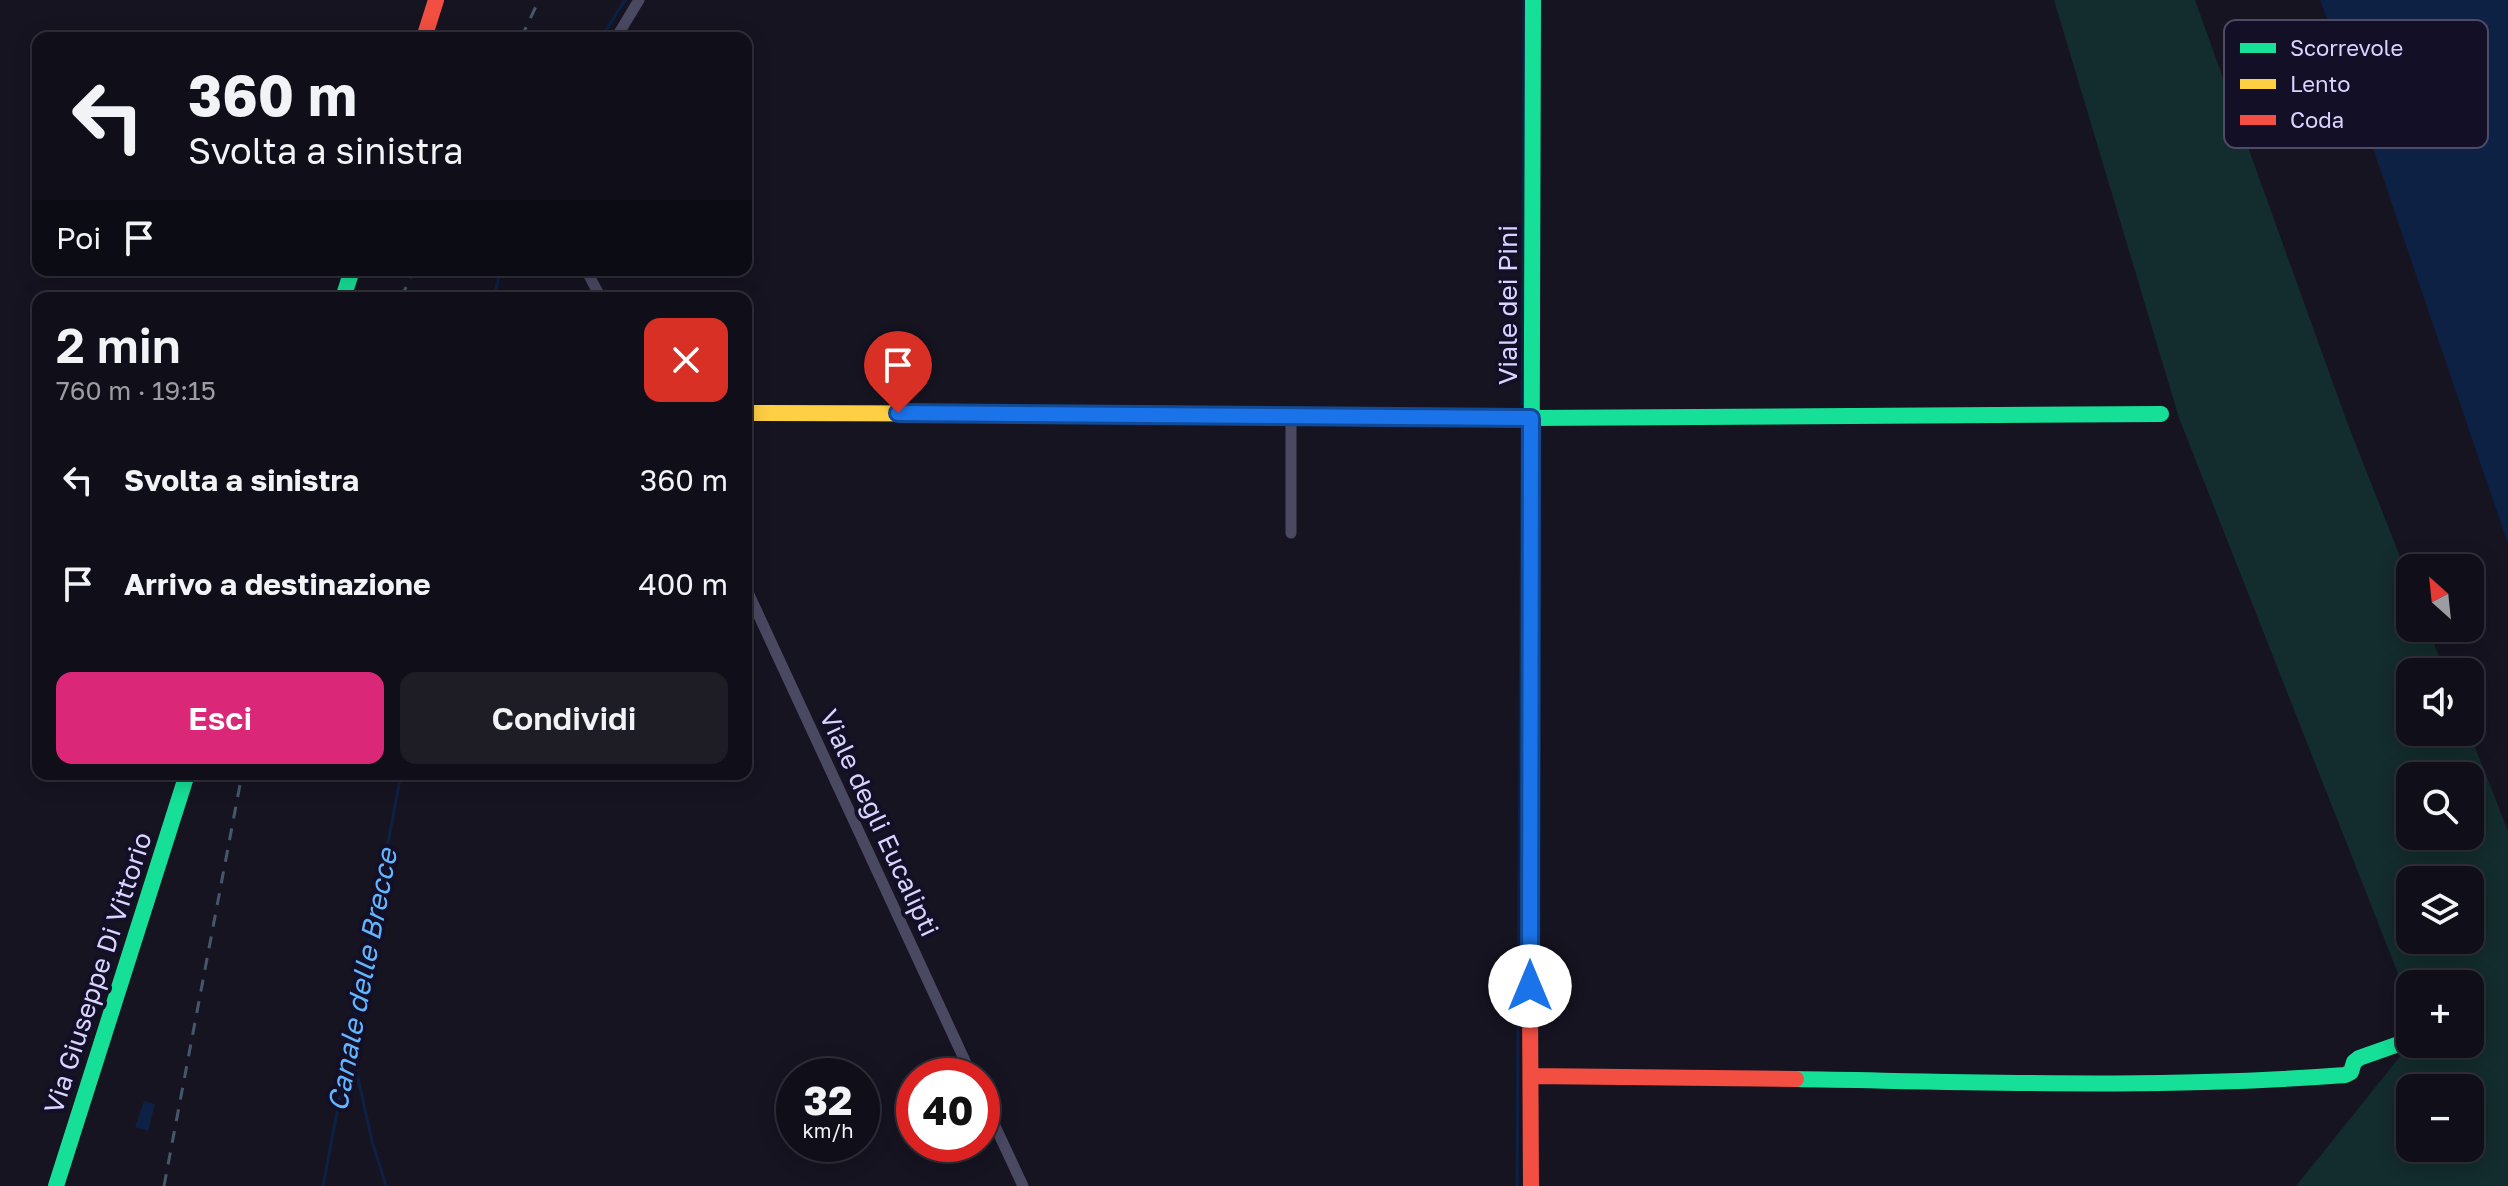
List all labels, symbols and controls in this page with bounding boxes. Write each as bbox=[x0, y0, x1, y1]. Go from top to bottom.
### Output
legend bbox=[2224, 20, 2488, 148]
text: Scorrevole bbox=[2290, 34, 2403, 61]
text: 360 m bbox=[188, 61, 357, 128]
icon: left bbox=[56, 64, 160, 168]
text: Lento bbox=[2290, 70, 2350, 97]
text: Coda bbox=[2290, 106, 2344, 133]
text: Svolta a sinistra bbox=[188, 129, 464, 172]
icon: arrive bbox=[117, 216, 161, 260]
text: Poi bbox=[56, 220, 101, 256]
street label: Viale dei Pini bbox=[1492, 225, 1523, 385]
text: 2 min bbox=[56, 316, 181, 374]
button: close bbox=[644, 318, 728, 402]
pin bbox=[864, 331, 932, 413]
icon: arrive bbox=[876, 343, 920, 387]
text: 760 m · 19:15 bbox=[56, 375, 216, 406]
icon: left bbox=[56, 458, 100, 502]
text: Svolta a sinistra bbox=[124, 462, 359, 498]
text: 360 m bbox=[640, 462, 728, 498]
north arrow bbox=[2396, 554, 2484, 642]
map controls bbox=[2396, 554, 2484, 1162]
icon: arrive bbox=[56, 562, 100, 606]
text: Arrivo a destinazione bbox=[124, 566, 431, 602]
text: 400 m bbox=[638, 566, 728, 602]
button: sound bbox=[2396, 658, 2484, 746]
button: Esci bbox=[56, 672, 384, 764]
button: Condividi bbox=[400, 672, 728, 764]
street label: Viale degli Eucalipti bbox=[813, 704, 946, 941]
button: search bbox=[2396, 762, 2484, 850]
street label: Via Giuseppe Di Vittorio bbox=[37, 828, 158, 1117]
water label: Canale delle Brecce bbox=[320, 844, 403, 1114]
button: layers bbox=[2396, 866, 2484, 954]
position arrow bbox=[1488, 944, 1572, 1028]
button: + bbox=[2396, 970, 2484, 1058]
speed limit sign: 40 bbox=[896, 1058, 1000, 1162]
button: − bbox=[2396, 1074, 2484, 1162]
text: 32 bbox=[804, 1076, 852, 1124]
text: km/h bbox=[803, 1118, 853, 1142]

